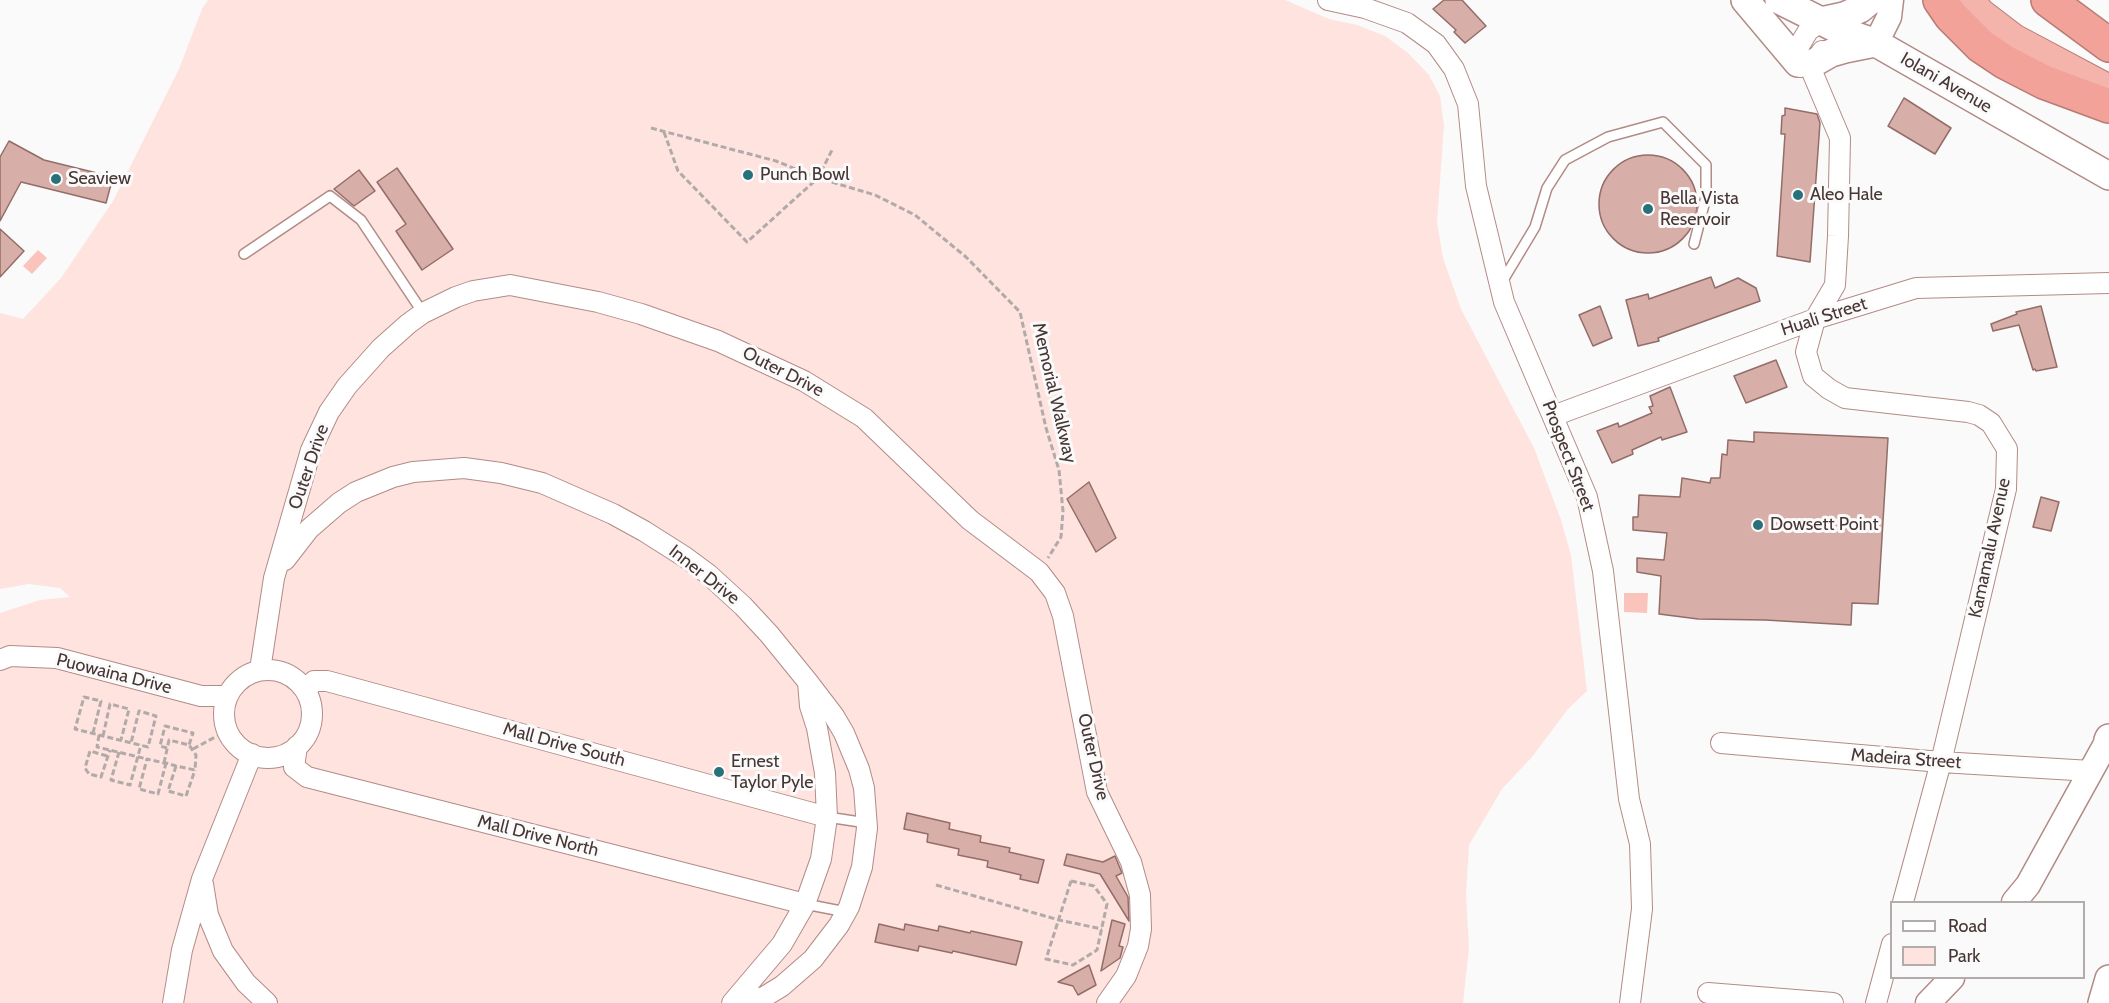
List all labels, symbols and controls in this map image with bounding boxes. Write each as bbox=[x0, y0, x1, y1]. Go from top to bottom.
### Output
street label: Iolani Avenue bbox=[1896, 48, 1996, 118]
place label: Punch Bowl bbox=[760, 164, 850, 186]
place label: Seaview bbox=[68, 168, 131, 190]
marker: Punch Bowl bbox=[741, 168, 755, 182]
marker: Seaview bbox=[49, 172, 63, 186]
place label: Aleo Hale bbox=[1810, 184, 1883, 206]
place label: Bella Vista Reservoir bbox=[1660, 188, 1739, 230]
marker: Aleo Hale bbox=[1791, 188, 1805, 202]
marker: Bella Vista Reservoir bbox=[1641, 202, 1655, 216]
street label: Huali Street bbox=[1778, 293, 1870, 341]
street label: Memorial Walkway bbox=[1027, 321, 1081, 465]
street label: Outer Drive bbox=[739, 342, 827, 402]
street label: Prospect Street bbox=[1537, 398, 1599, 514]
street label: Outer Drive bbox=[284, 422, 334, 512]
street label: Kamamalu Avenue bbox=[1965, 476, 2015, 620]
place label: Dowsett Point bbox=[1770, 514, 1878, 536]
marker: Dowsett Point bbox=[1751, 518, 1765, 532]
street label: Inner Drive bbox=[664, 541, 744, 609]
street label: Puowaina Drive bbox=[54, 649, 174, 699]
street label: Outer Drive bbox=[1073, 711, 1113, 803]
street label: Mall Drive South bbox=[500, 718, 628, 772]
street label: Madeira Street bbox=[1850, 744, 1962, 774]
place label: Ernest Taylor Pyle bbox=[731, 751, 813, 794]
marker: Ernest Taylor Pyle bbox=[712, 765, 726, 779]
street label: Mall Drive North bbox=[475, 811, 601, 861]
legend bbox=[1890, 901, 2085, 979]
text: Road bbox=[1948, 915, 1987, 937]
text: Park bbox=[1948, 945, 1980, 967]

